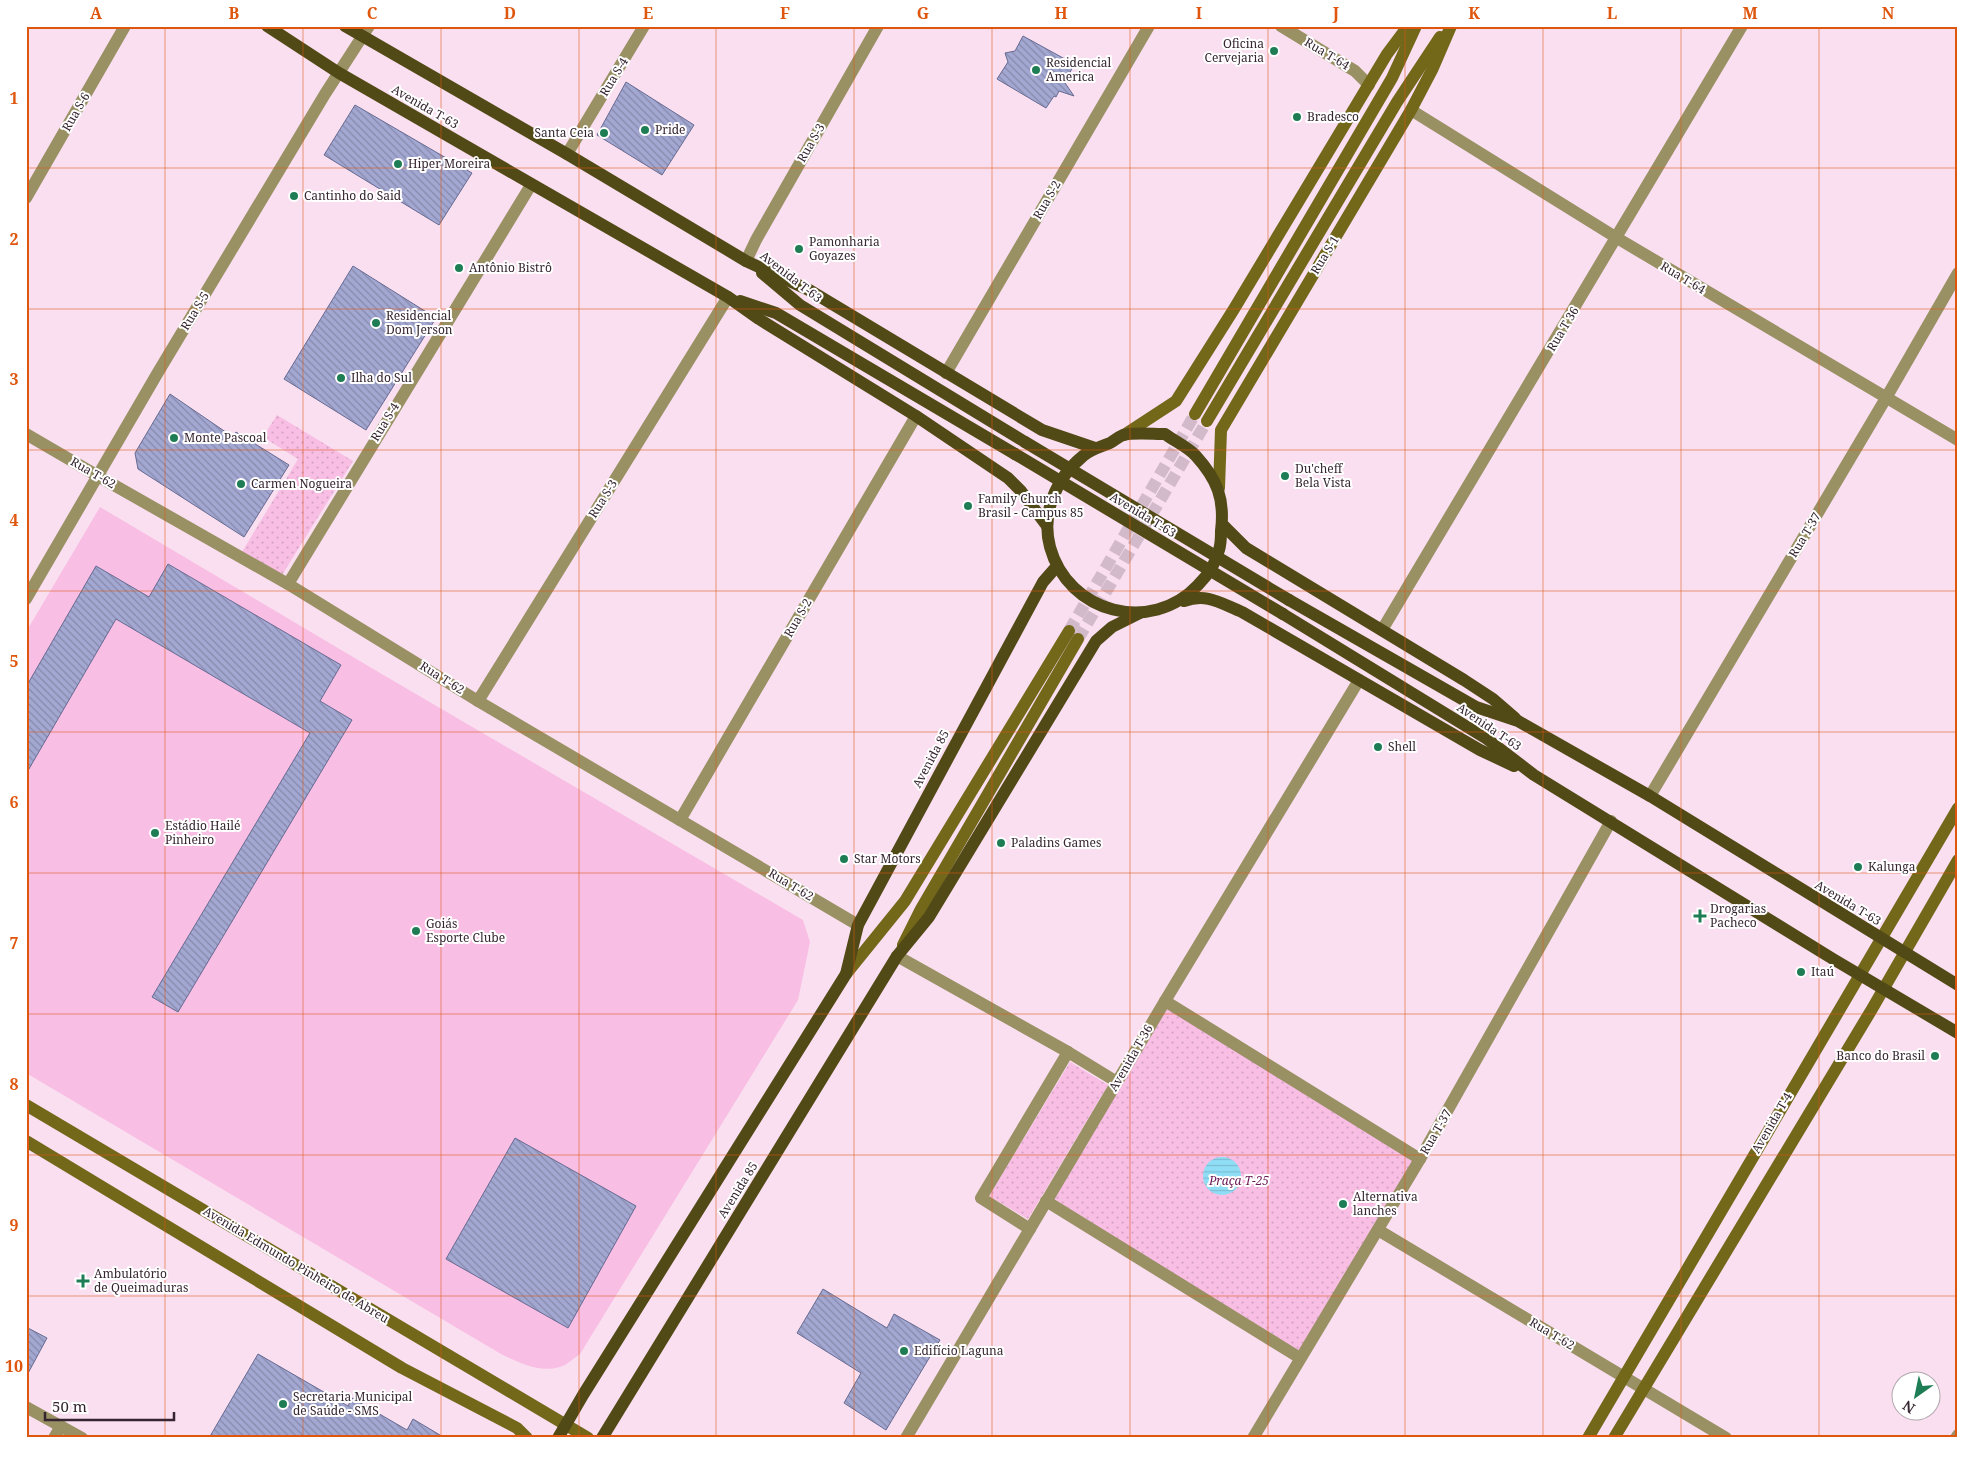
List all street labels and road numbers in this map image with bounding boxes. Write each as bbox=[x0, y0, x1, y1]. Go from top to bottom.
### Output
street label: Rua T-64 bbox=[1302, 33, 1353, 74]
street label: Rua S-4 bbox=[595, 54, 632, 99]
street label: Avenida T-63 bbox=[389, 81, 462, 133]
street label: Rua S-6 bbox=[58, 89, 94, 134]
street label: Rua S-3 bbox=[793, 120, 829, 165]
street label: Rua S-2 bbox=[1029, 177, 1065, 222]
street label: Rua S-1 bbox=[1306, 232, 1343, 277]
street label: Avenida T-63 bbox=[757, 247, 826, 306]
street label: Rua T-64 bbox=[1658, 257, 1709, 298]
street label: Rua S-5 bbox=[176, 288, 213, 333]
street label: Rua T 36 bbox=[1543, 303, 1583, 354]
street label: Rua S-4 bbox=[366, 399, 403, 444]
street label: Rua T-62 bbox=[67, 453, 119, 492]
street label: Rua S-3 bbox=[584, 476, 621, 521]
street label: Avenida T-63 bbox=[1107, 488, 1180, 541]
street label: Rua T-37 bbox=[1784, 509, 1825, 560]
street label: Rua S-2 bbox=[780, 595, 816, 640]
street label: Rua T-62 bbox=[417, 657, 468, 698]
street label: Avenida T-63 bbox=[1454, 699, 1525, 755]
street label: Avenida 85 bbox=[908, 727, 953, 791]
street label: Rua T-62 bbox=[766, 864, 817, 905]
street label: Avenida T-63 bbox=[1812, 876, 1885, 929]
street label: Avenida T-36 bbox=[1105, 1021, 1157, 1094]
street label: Avenida T-4 bbox=[1747, 1089, 1796, 1156]
street label: Rua T-37 bbox=[1416, 1106, 1456, 1158]
street label: Avenida 85 bbox=[714, 1158, 762, 1221]
street label: Avenida Edmundo Pinheiro de Abreu bbox=[200, 1202, 393, 1327]
street label: Rua T-62 bbox=[1527, 1313, 1578, 1354]

